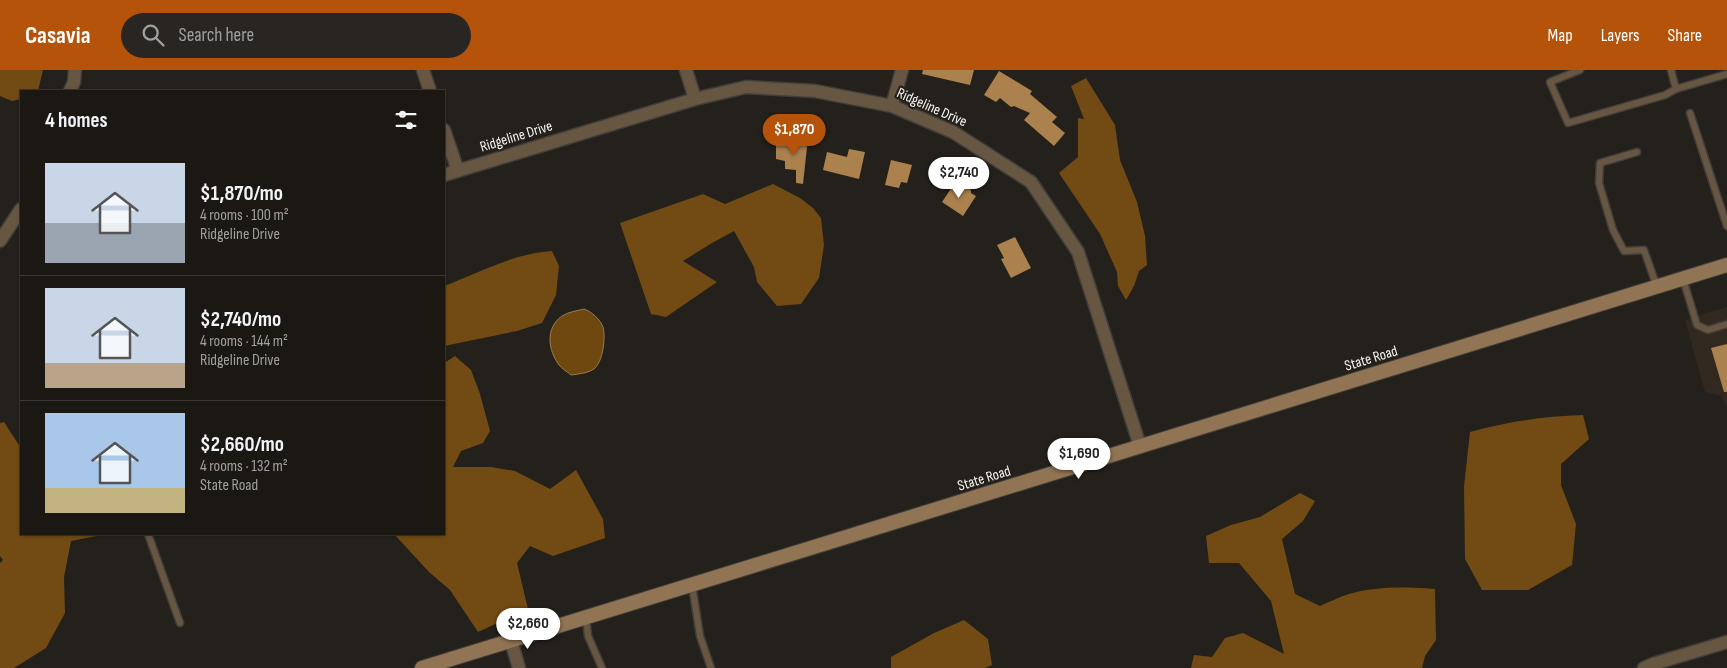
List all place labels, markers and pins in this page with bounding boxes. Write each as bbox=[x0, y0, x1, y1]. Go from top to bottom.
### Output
pin: $1,870 bbox=[753, 114, 835, 156]
pin: $2,740 bbox=[918, 156, 1000, 199]
pin: $1,690 bbox=[1038, 438, 1120, 480]
pin: $2,660 bbox=[487, 608, 569, 650]

